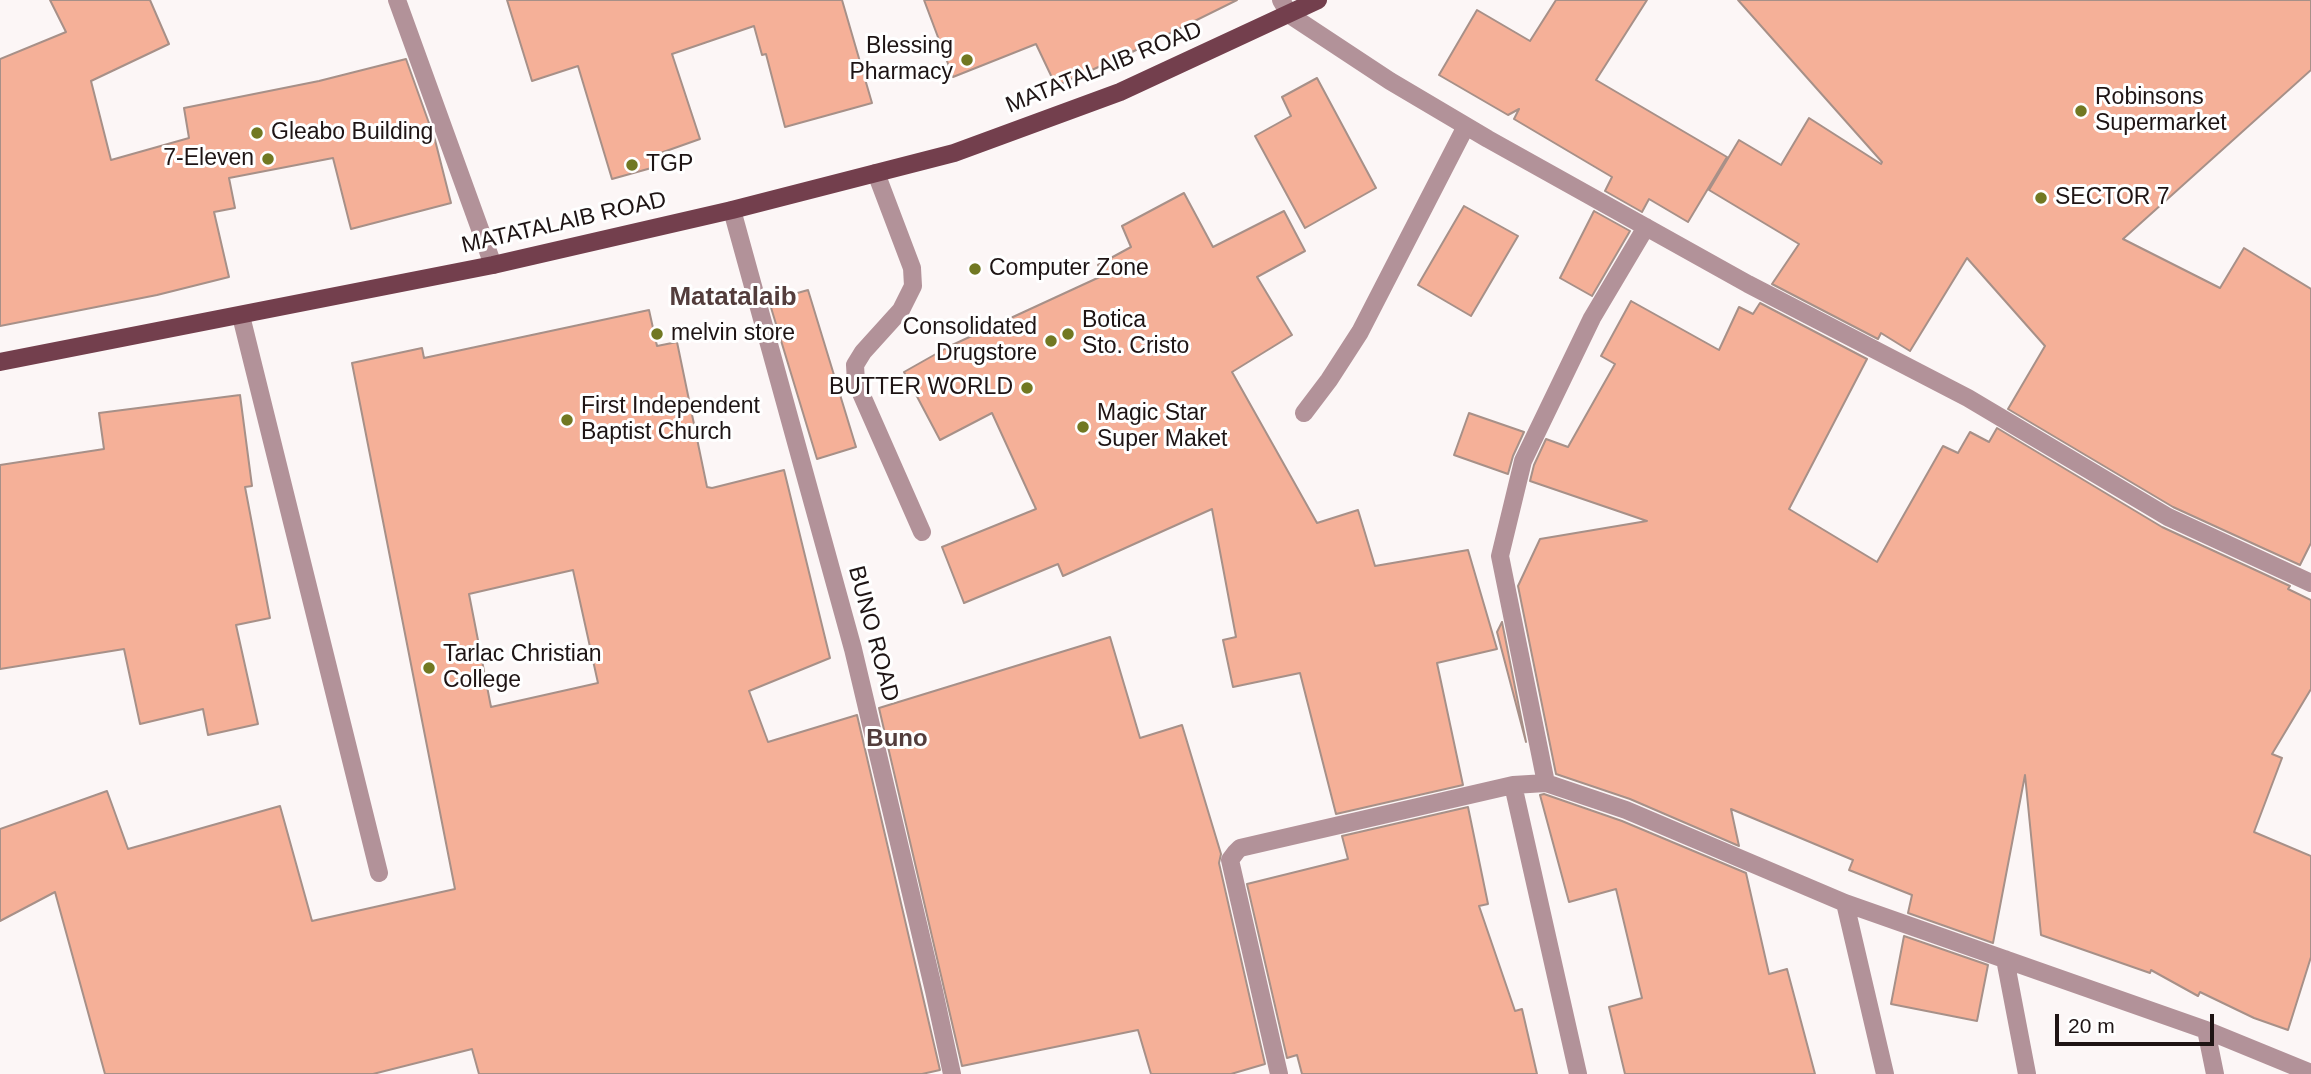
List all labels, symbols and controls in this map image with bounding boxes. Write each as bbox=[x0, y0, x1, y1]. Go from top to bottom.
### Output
street label: MATATALAIB ROAD bbox=[1002, 16, 1206, 120]
place label: Blessing Pharmacy bbox=[849, 33, 953, 87]
marker: Blessing Pharmacy bbox=[959, 52, 975, 68]
place label: Robinsons Supermarket bbox=[2095, 84, 2227, 138]
marker: Robinsons Supermarket bbox=[2073, 103, 2089, 119]
place label: Gleabo Building bbox=[271, 119, 433, 147]
marker: Gleabo Building bbox=[249, 125, 265, 141]
place label: 7-Eleven bbox=[163, 145, 254, 173]
marker: 7-Eleven bbox=[260, 151, 276, 167]
place label: TGP bbox=[646, 151, 693, 179]
marker: TGP bbox=[624, 157, 640, 173]
place label: SECTOR 7 bbox=[2055, 184, 2170, 212]
street label: MATATALAIB ROAD bbox=[459, 186, 669, 260]
marker: SECTOR 7 bbox=[2033, 190, 2049, 206]
place label: Computer Zone bbox=[989, 255, 1149, 283]
marker: Computer Zone bbox=[967, 261, 983, 277]
district label: Matatalaib bbox=[669, 282, 797, 314]
place label: Botica Sto. Cristo bbox=[1082, 307, 1189, 361]
place label: Consolidated Drugstore bbox=[903, 314, 1037, 368]
place label: melvin store bbox=[671, 320, 795, 348]
marker: melvin store bbox=[649, 326, 665, 342]
marker: Botica Sto. Cristo bbox=[1060, 326, 1076, 342]
marker: Consolidated Drugstore bbox=[1043, 333, 1059, 349]
place label: BUTTER WORLD bbox=[829, 374, 1013, 402]
marker: BUTTER WORLD bbox=[1019, 380, 1035, 396]
place label: First Independent Baptist Church bbox=[581, 393, 760, 447]
place label: Magic Star Super Maket bbox=[1097, 400, 1227, 454]
marker: First Independent Baptist Church bbox=[559, 412, 575, 428]
marker: Magic Star Super Maket bbox=[1075, 419, 1091, 435]
street label: BUNO ROAD bbox=[842, 563, 904, 705]
place label: Tarlac Christian College bbox=[443, 641, 601, 695]
marker: Tarlac Christian College bbox=[421, 660, 437, 676]
district label: Buno bbox=[866, 725, 928, 753]
scale bar bbox=[2059, 1000, 2218, 1044]
text: 20 m bbox=[2068, 1014, 2115, 1037]

